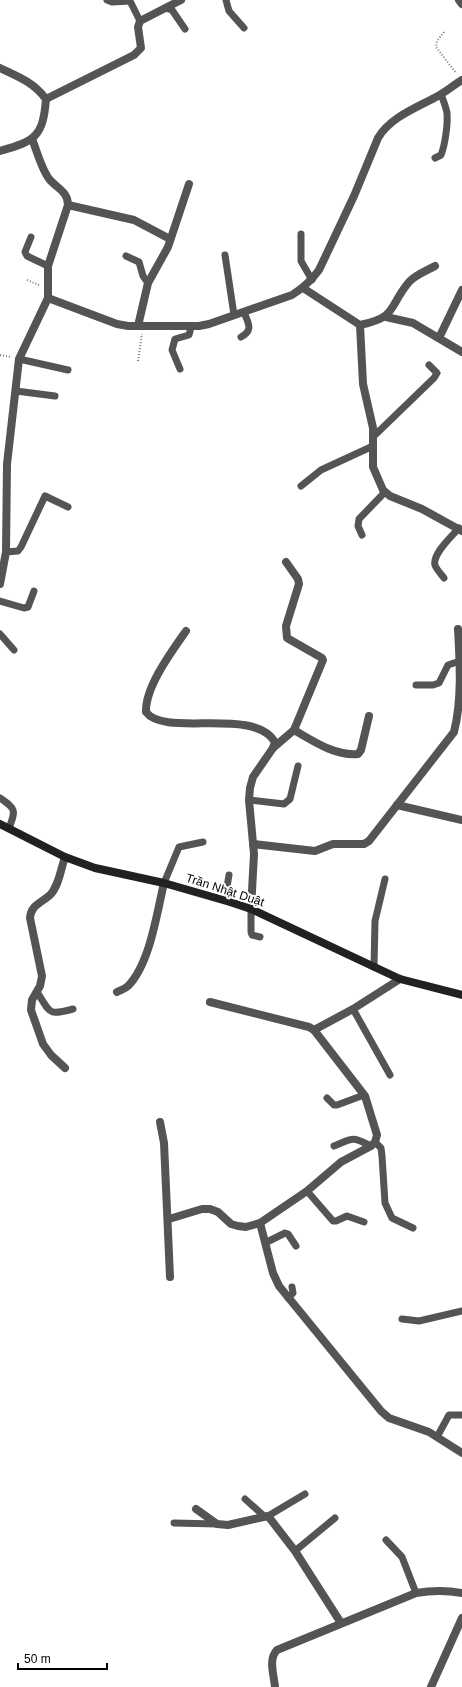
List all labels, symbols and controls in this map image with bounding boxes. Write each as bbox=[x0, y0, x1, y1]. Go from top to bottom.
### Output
street label: Trần Nhật Duật bbox=[184, 871, 267, 909]
scale bar bbox=[18, 1645, 107, 1671]
text: 50 m bbox=[24, 1652, 51, 1666]

